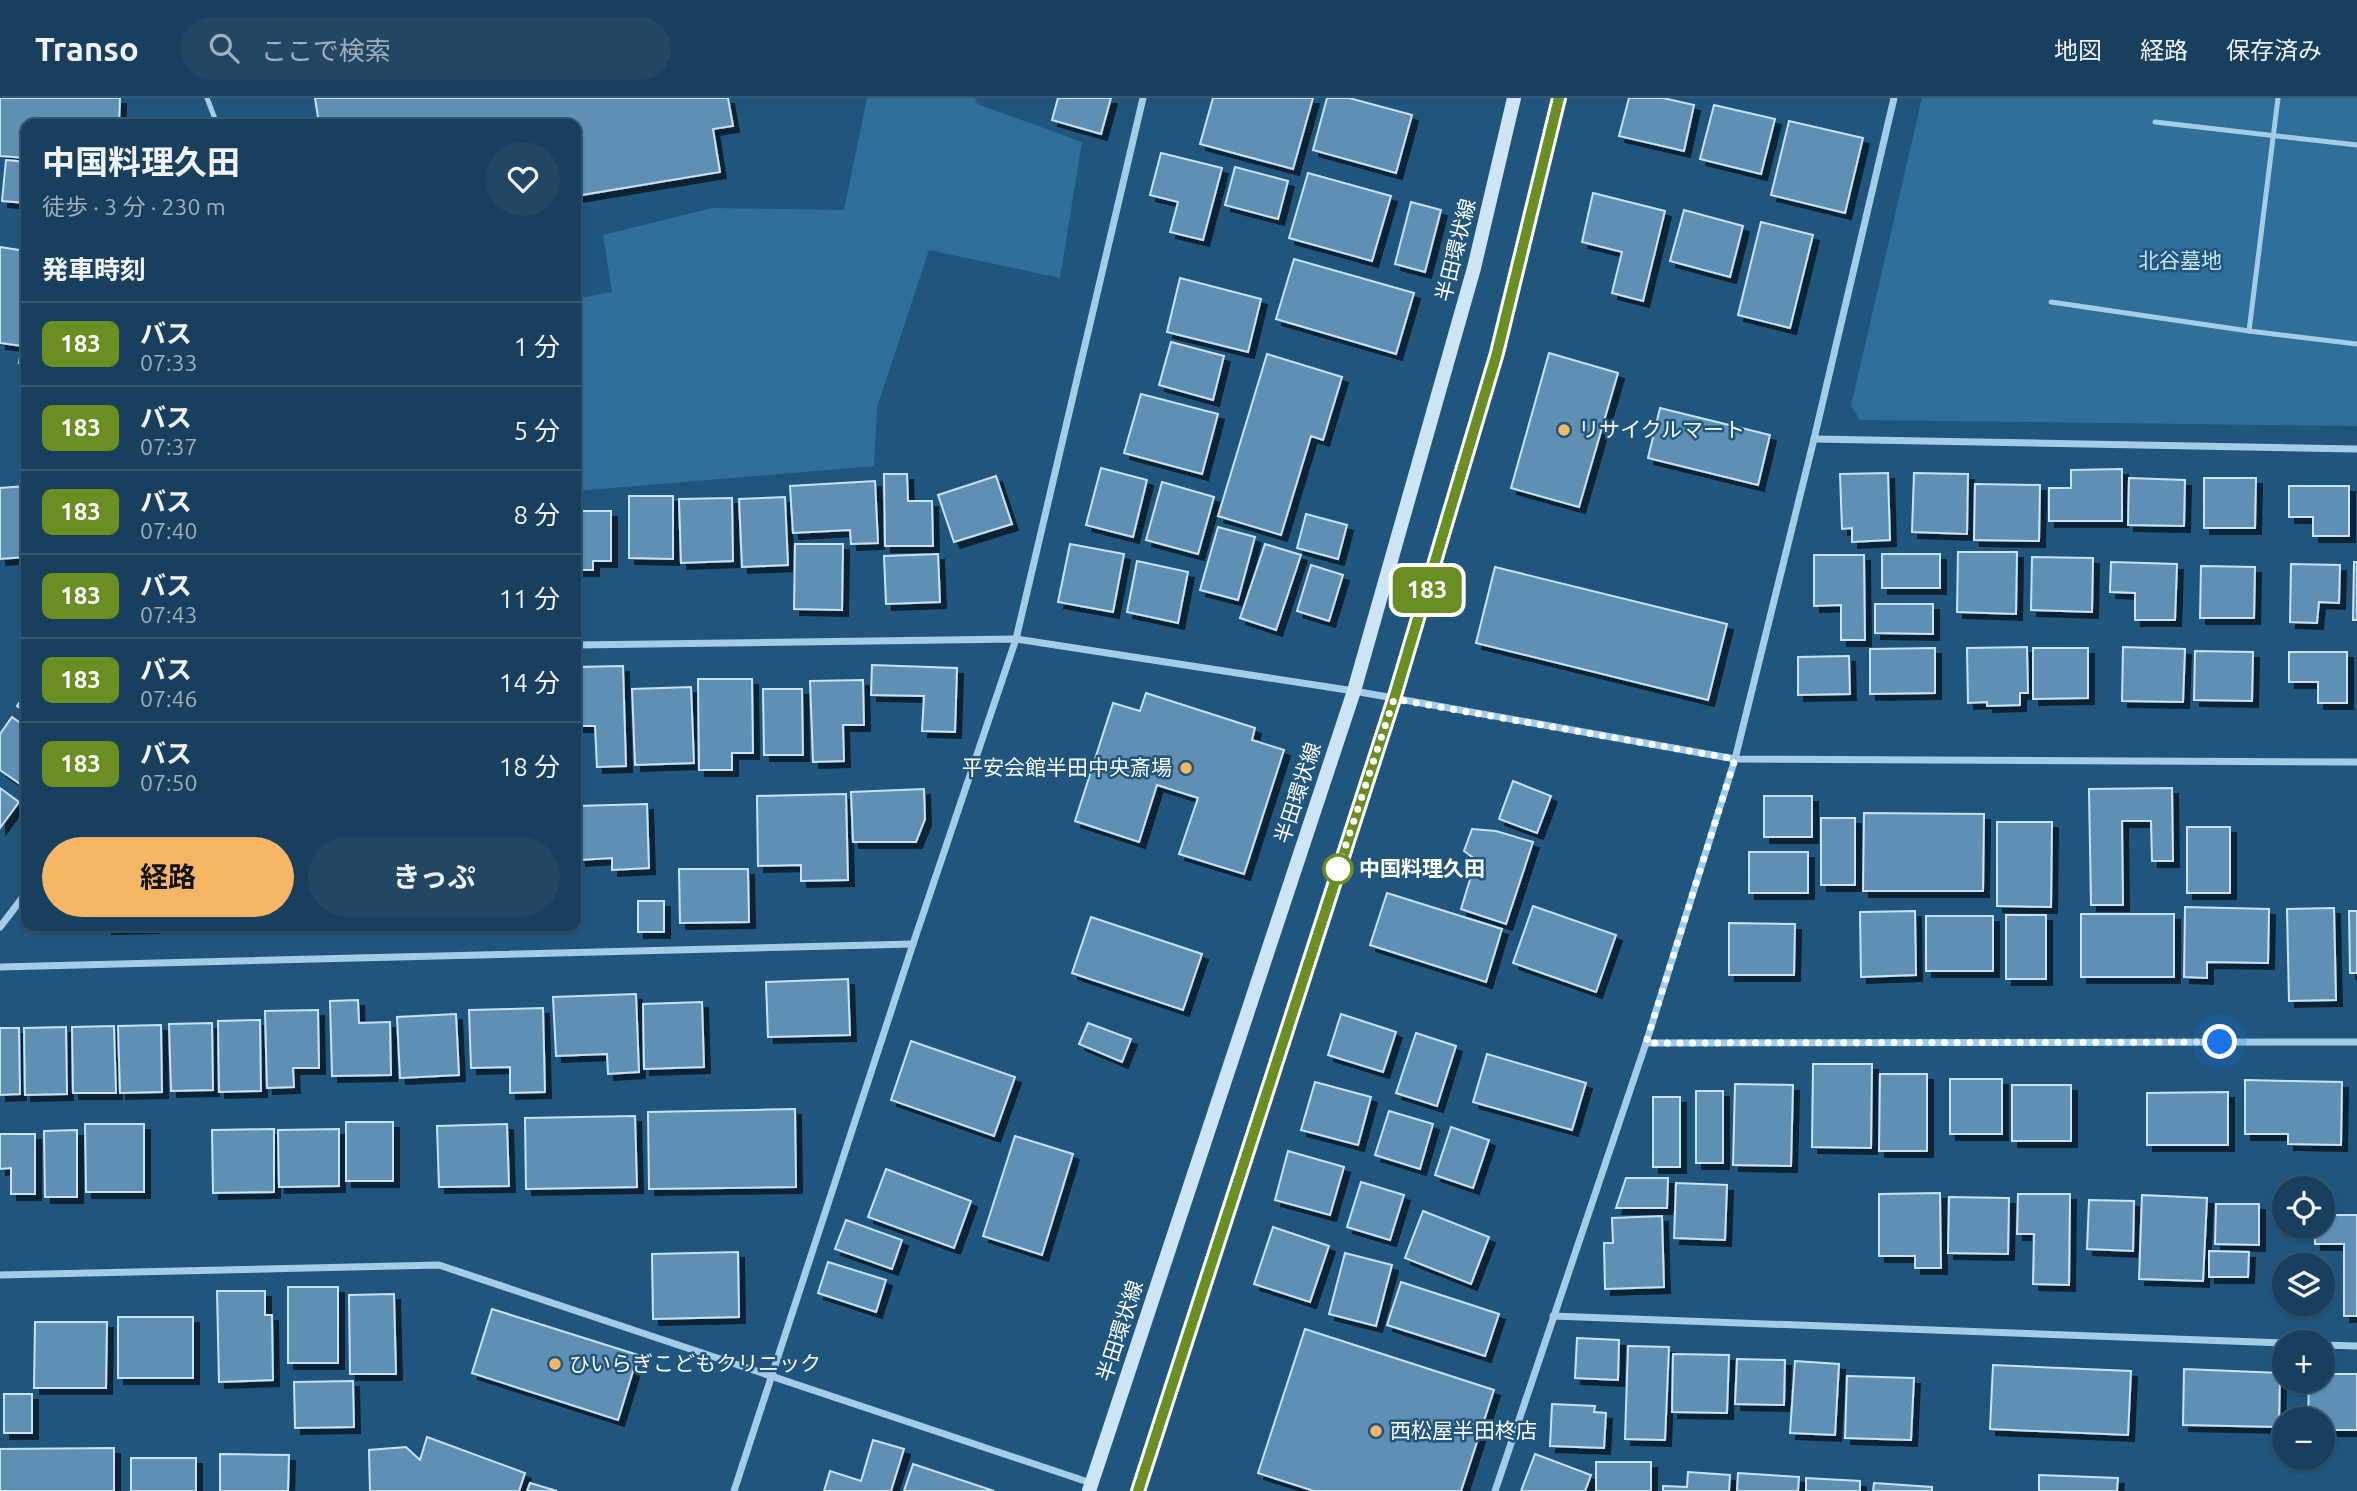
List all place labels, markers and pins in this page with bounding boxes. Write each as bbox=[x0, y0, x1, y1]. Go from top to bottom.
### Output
place label: リサイクルマート bbox=[1578, 417, 1745, 441]
marker: リサイクルマート bbox=[1556, 422, 1572, 438]
place label: 平安会館半田中央斎場 bbox=[962, 755, 1172, 779]
marker: 平安会館半田中央斎場 bbox=[1178, 760, 1194, 776]
marker: 中国料理久田 bbox=[1323, 854, 1353, 884]
place label: 中国料理久田 bbox=[1359, 856, 1485, 880]
place label: ひいらぎこどもクリニック bbox=[569, 1351, 821, 1375]
marker: ひいらぎこどもクリニック bbox=[547, 1356, 563, 1372]
place label: 西松屋半田柊店 bbox=[1390, 1418, 1537, 1442]
marker: 西松屋半田柊店 bbox=[1368, 1423, 1384, 1439]

